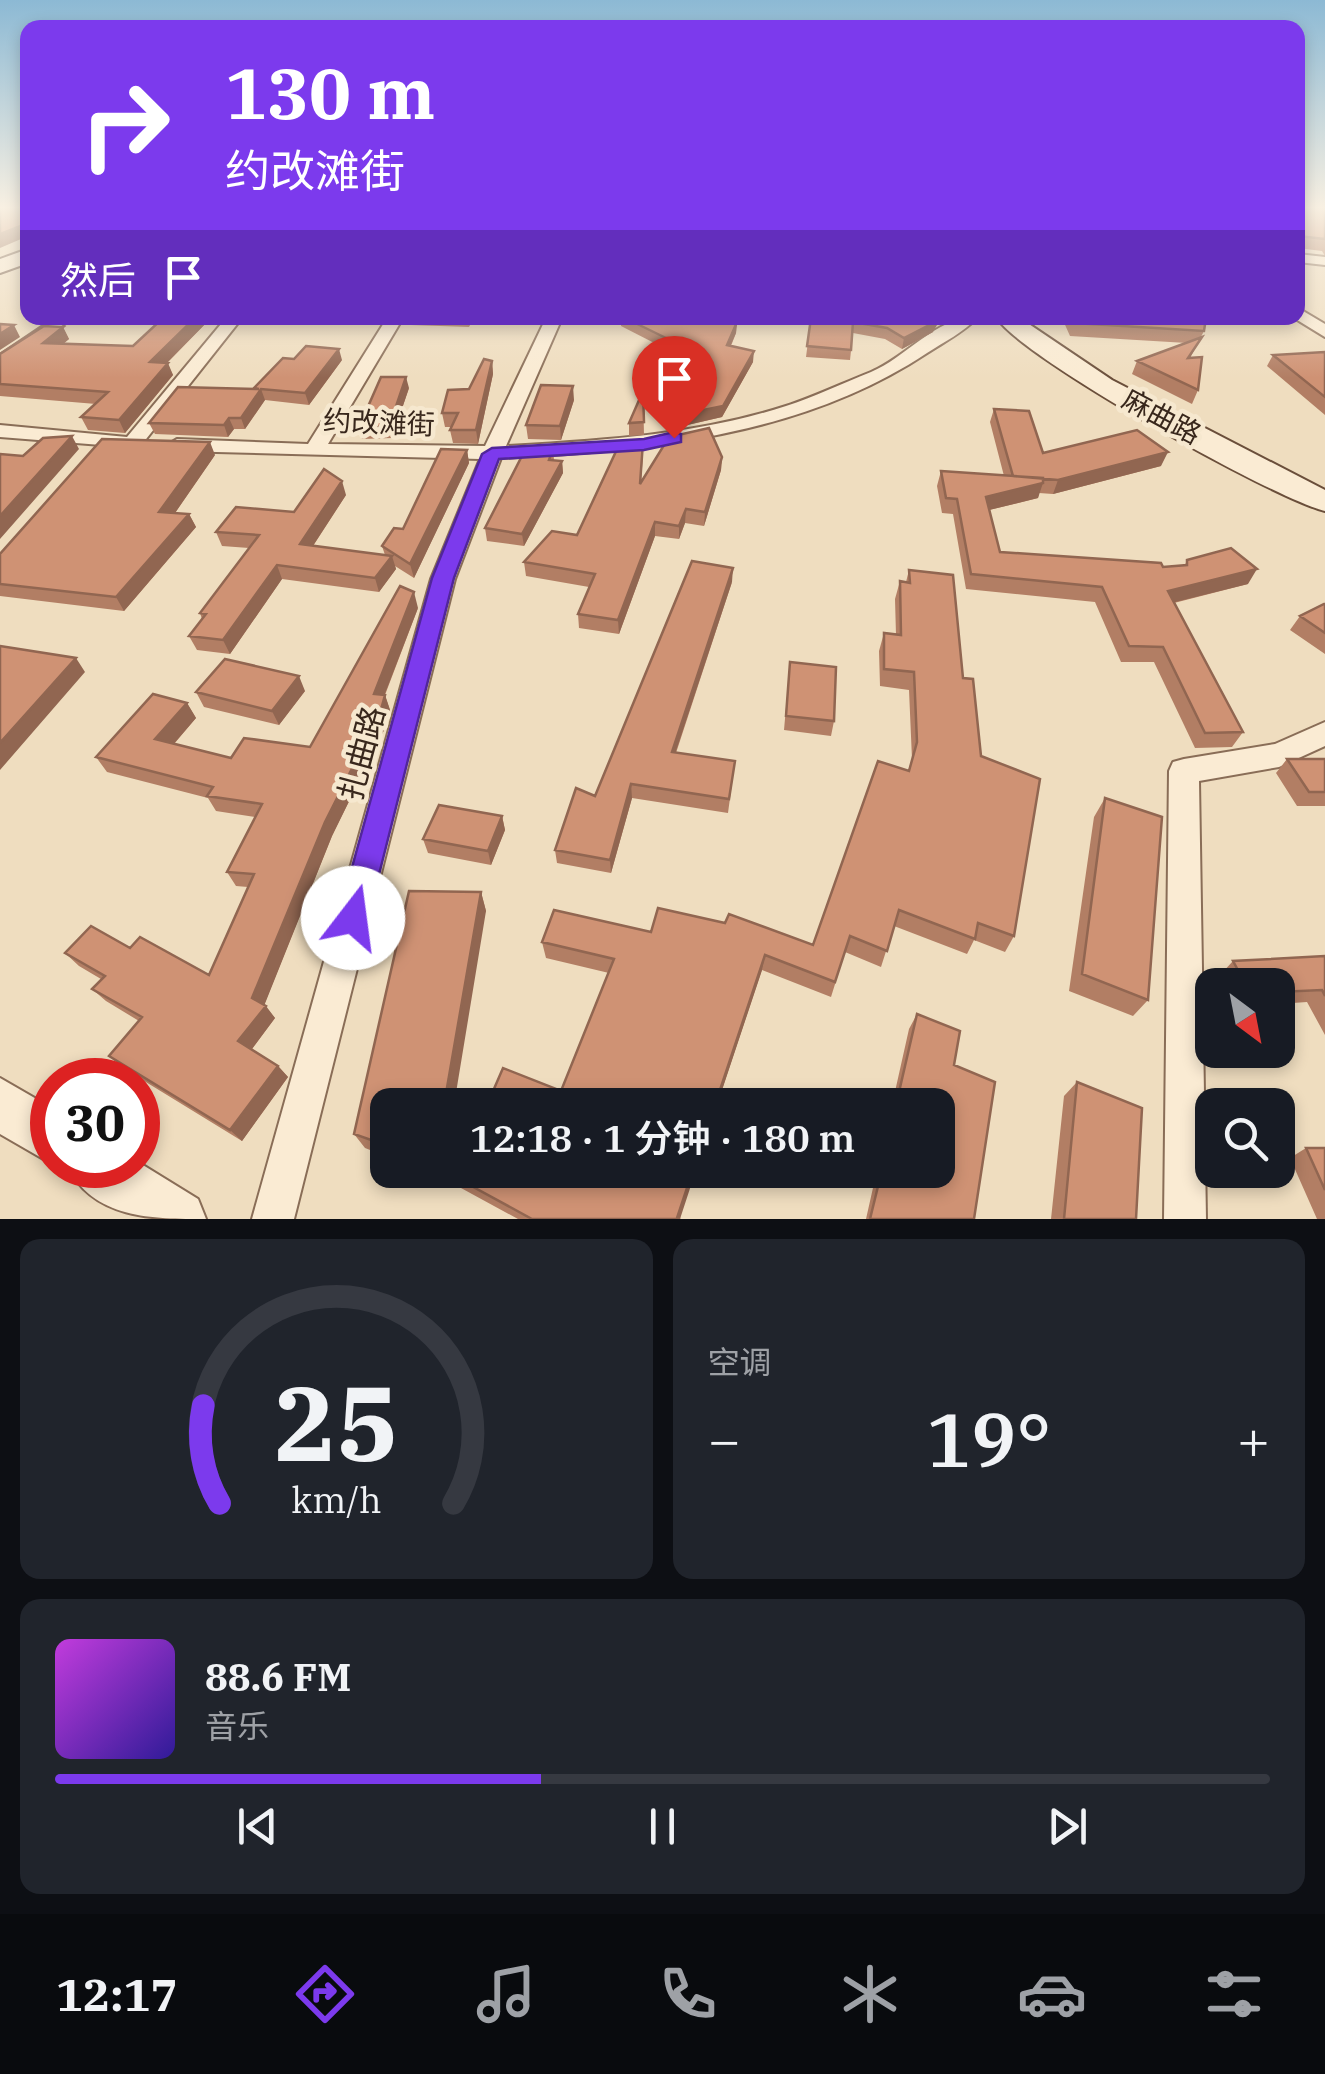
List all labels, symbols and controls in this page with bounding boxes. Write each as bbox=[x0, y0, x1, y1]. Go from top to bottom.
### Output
text: 130 m bbox=[225, 47, 435, 138]
icon: right bbox=[60, 60, 190, 190]
text: 约改滩街 bbox=[225, 141, 405, 199]
icon: arrive bbox=[156, 250, 211, 305]
text: 然后 bbox=[60, 255, 136, 304]
pin bbox=[632, 336, 717, 439]
icon: arrive bbox=[647, 351, 702, 406]
street label: 麻曲路 bbox=[1116, 380, 1208, 452]
street label: 约改滩街 bbox=[322, 402, 436, 442]
street label: 扎曲路 bbox=[328, 701, 394, 805]
position arrow bbox=[301, 866, 405, 970]
north arrow bbox=[1195, 968, 1295, 1068]
map controls bbox=[1195, 968, 1295, 1188]
speed limit sign: 30 bbox=[30, 1058, 160, 1188]
button: search bbox=[1195, 1088, 1295, 1188]
text: 12:18 · 1 分钟 · 180 m bbox=[470, 1113, 855, 1162]
text: 空调 bbox=[708, 1341, 772, 1383]
text: 25 bbox=[274, 1354, 399, 1490]
text: 19° bbox=[926, 1390, 1051, 1488]
text: − bbox=[708, 1404, 741, 1475]
text: + bbox=[1237, 1404, 1270, 1475]
text: km/h bbox=[291, 1476, 381, 1523]
text: 88.6 FM bbox=[205, 1652, 351, 1701]
text: 音乐 bbox=[205, 1705, 269, 1747]
icon: previous bbox=[230, 1799, 285, 1854]
icon: pause bbox=[635, 1799, 690, 1854]
icon: next bbox=[1040, 1799, 1095, 1854]
icon: directions bbox=[290, 1959, 360, 2029]
icon: music bbox=[471, 1959, 541, 2029]
icon: phone bbox=[653, 1959, 723, 2029]
icon: climate bbox=[835, 1959, 905, 2029]
icon: car bbox=[1017, 1959, 1087, 2029]
icon: filters bbox=[1199, 1959, 1269, 2029]
text: 12:17 bbox=[56, 1965, 178, 2023]

